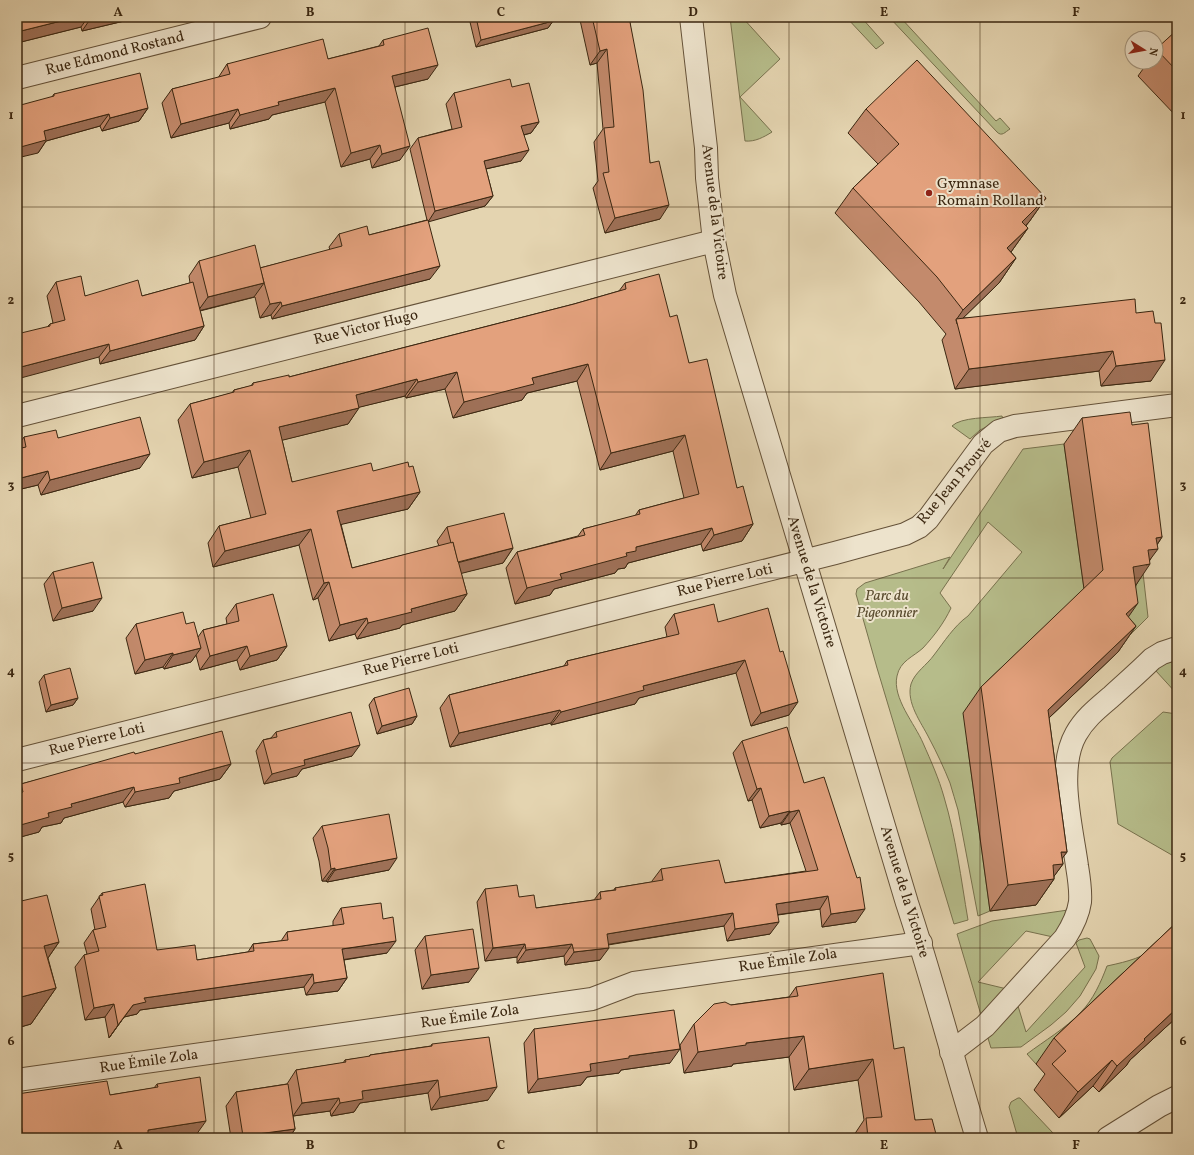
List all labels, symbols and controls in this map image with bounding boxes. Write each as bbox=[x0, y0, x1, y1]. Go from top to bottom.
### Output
text: A bbox=[113, 4, 123, 22]
text: B bbox=[306, 4, 315, 22]
text: C bbox=[497, 4, 505, 22]
text: D bbox=[688, 4, 698, 22]
text: E bbox=[880, 4, 888, 22]
text: F bbox=[1072, 4, 1080, 22]
street label: Rue Edmond Rostand bbox=[43, 27, 187, 81]
north arrow bbox=[1124, 30, 1164, 70]
text: N bbox=[1144, 46, 1160, 57]
text: 1 bbox=[8, 107, 14, 125]
text: 1 bbox=[1180, 107, 1186, 125]
street label: Avenue de la Victoire bbox=[695, 143, 733, 281]
place label: Gymnase Romain Rolland bbox=[937, 174, 1044, 212]
marker: Gymnase Romain Rolland bbox=[924, 188, 934, 198]
text: 2 bbox=[8, 292, 15, 310]
text: 2 bbox=[1180, 292, 1187, 310]
street label: Rue Victor Hugo bbox=[312, 305, 420, 351]
street label: Rue Jean Prouvé bbox=[913, 435, 997, 529]
text: 3 bbox=[8, 477, 15, 495]
text: 3 bbox=[1180, 477, 1187, 495]
street label: Avenue de la Victoire bbox=[781, 513, 841, 651]
street label: Rue Pierre Loti bbox=[675, 559, 775, 603]
park label: Parc du Pigeonnier bbox=[856, 586, 918, 624]
street label: Rue Pierre Loti bbox=[361, 638, 461, 682]
text: 4 bbox=[7, 663, 15, 681]
text: 4 bbox=[1179, 663, 1187, 681]
street label: Rue Pierre Loti bbox=[47, 718, 147, 762]
street label: Avenue de la Victoire bbox=[874, 823, 934, 961]
text: 5 bbox=[8, 848, 14, 866]
text: 5 bbox=[1180, 848, 1186, 866]
street label: Rue Émile Zola bbox=[737, 944, 839, 978]
street label: Rue Émile Zola bbox=[419, 1000, 521, 1034]
text: 6 bbox=[7, 1033, 15, 1051]
text: 6 bbox=[1179, 1033, 1187, 1051]
street label: Rue Émile Zola bbox=[98, 1045, 200, 1079]
text: A bbox=[113, 1137, 123, 1155]
text: B bbox=[306, 1137, 315, 1155]
text: C bbox=[497, 1137, 505, 1155]
text: D bbox=[688, 1137, 698, 1155]
text: E bbox=[880, 1137, 888, 1155]
text: F bbox=[1072, 1137, 1080, 1155]

